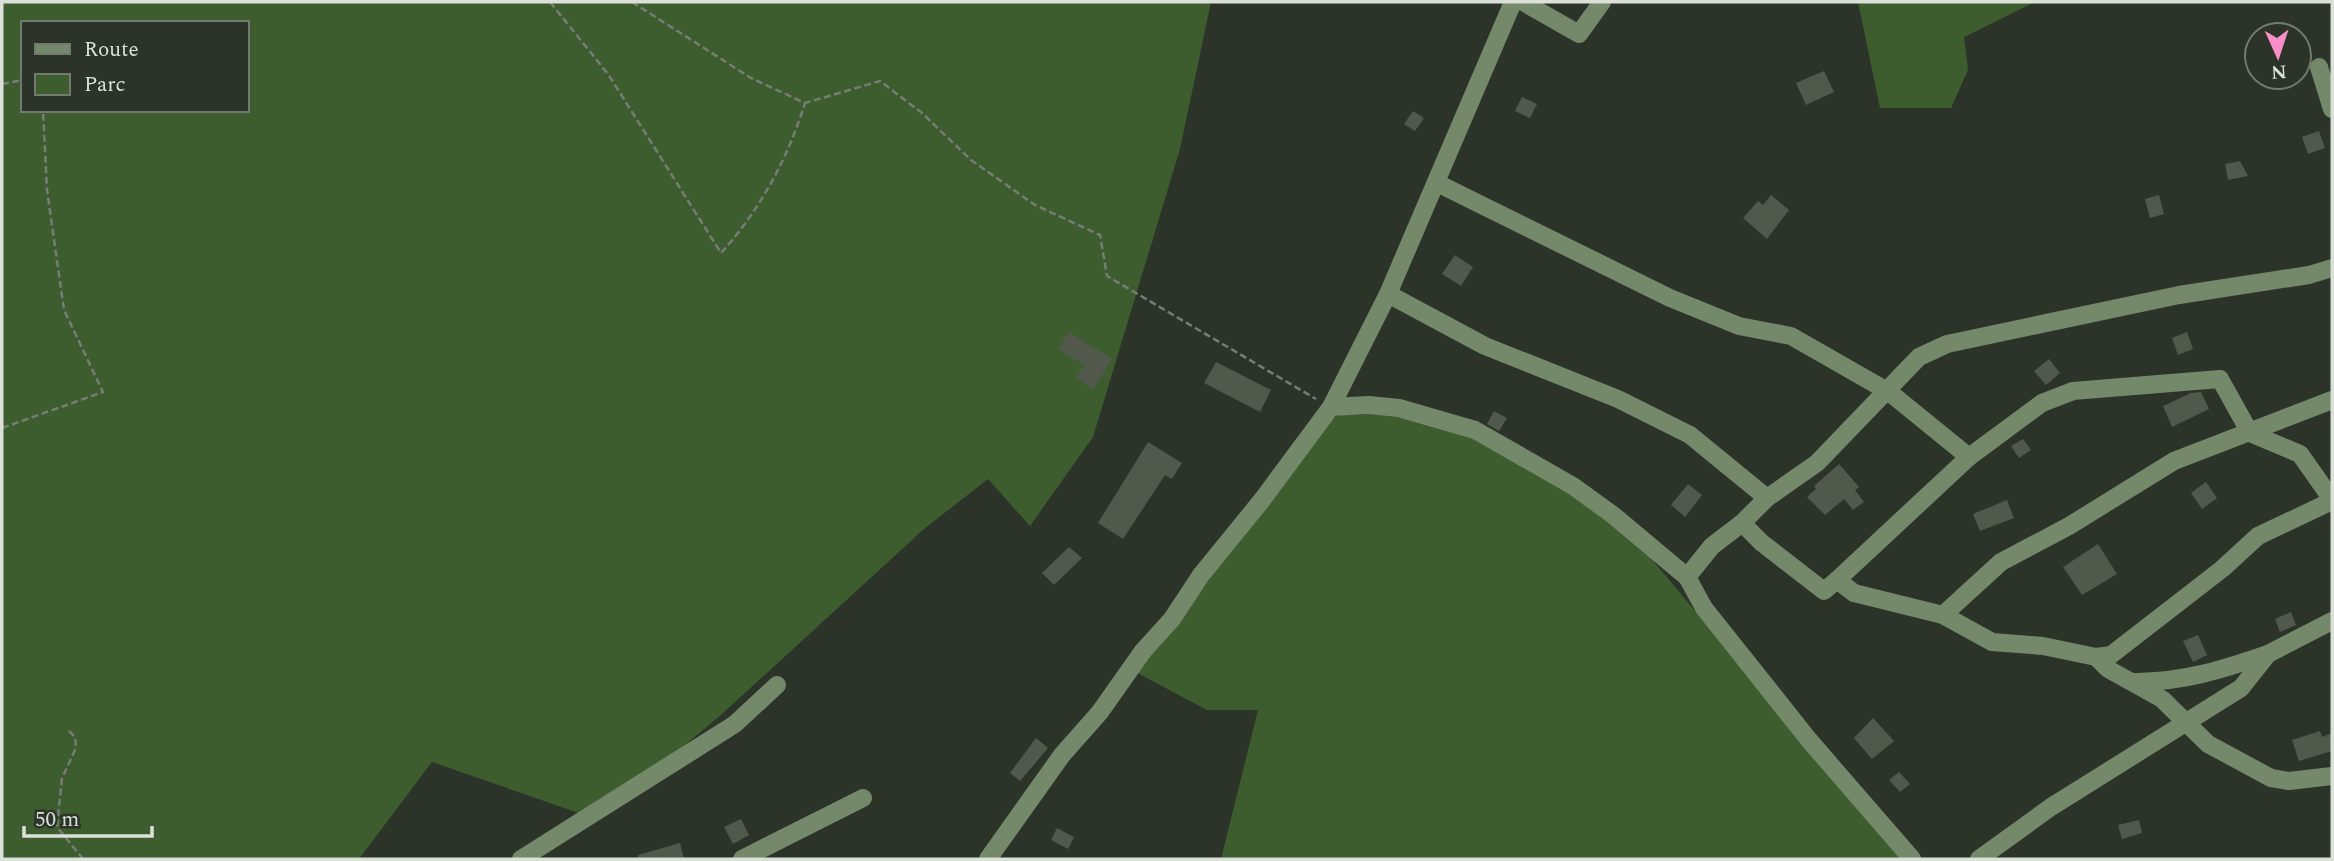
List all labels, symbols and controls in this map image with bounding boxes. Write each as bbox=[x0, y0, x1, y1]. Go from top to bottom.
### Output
legend bbox=[21, 21, 248, 112]
north arrow bbox=[2243, 21, 2313, 91]
text: Route bbox=[84, 34, 139, 66]
text: N bbox=[2270, 57, 2287, 86]
text: Parc bbox=[84, 69, 126, 101]
scale bar bbox=[24, 794, 152, 838]
text: 50 m bbox=[35, 804, 79, 836]

